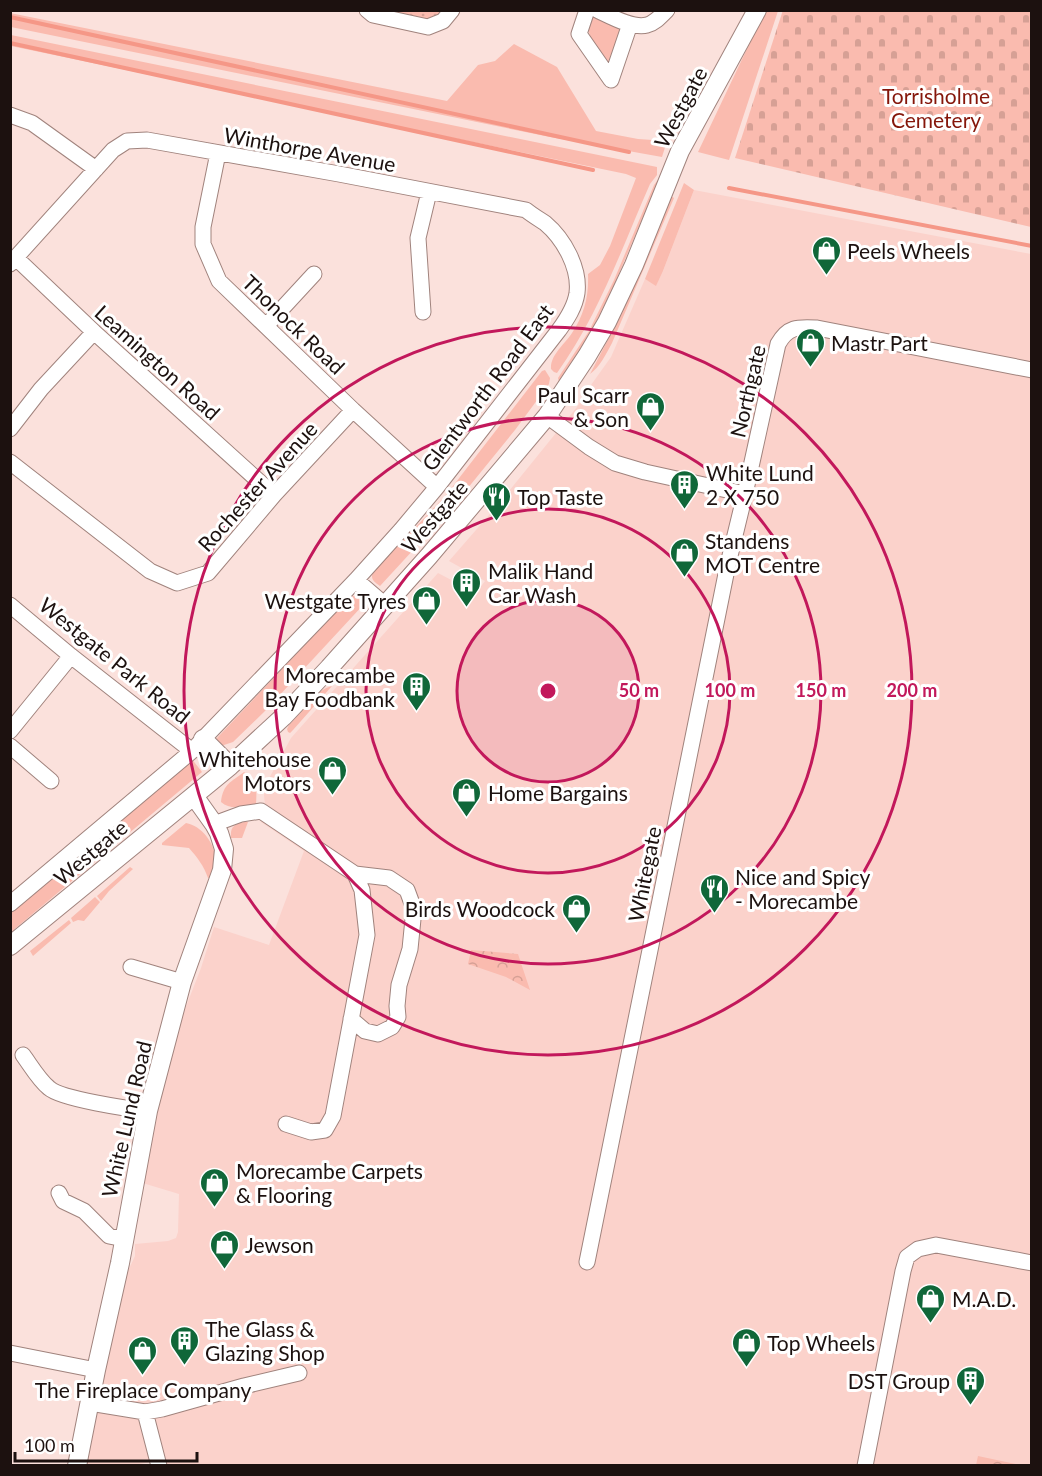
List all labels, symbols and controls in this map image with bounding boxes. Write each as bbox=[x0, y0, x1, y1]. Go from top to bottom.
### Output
street label: Westgate bbox=[648, 62, 712, 152]
park label: Torrisholme Cemetery bbox=[882, 83, 990, 132]
street label: Winthorpe Avenue bbox=[222, 122, 398, 176]
shop icon: Peels Wheels bbox=[810, 234, 842, 276]
place label: Peels Wheels bbox=[847, 238, 970, 263]
street label: Thonock Road bbox=[238, 269, 350, 379]
street label: Glentworth Road East bbox=[416, 298, 558, 475]
street label: Leamington Road bbox=[90, 299, 226, 425]
shop icon: Mastr Part bbox=[794, 326, 826, 368]
place label: Mastr Part bbox=[831, 330, 928, 355]
street label: Northgate bbox=[724, 342, 770, 440]
place label: Paul Scarr & Son bbox=[537, 382, 629, 431]
shop icon: Paul Scarr & Son bbox=[634, 390, 666, 432]
street label: Rochester Avenue bbox=[192, 416, 322, 556]
place label: White Lund 2 X 750 bbox=[706, 460, 814, 509]
building icon: White Lund 2 X 750 bbox=[669, 468, 701, 510]
street label: Westgate bbox=[396, 475, 472, 557]
restaurant icon: Top Taste bbox=[480, 480, 512, 522]
place label: Top Taste bbox=[517, 484, 603, 509]
place label: Standens MOT Centre bbox=[705, 528, 820, 577]
shop icon: Standens MOT Centre bbox=[668, 536, 700, 578]
place label: Malik Hand Car Wash bbox=[488, 558, 593, 607]
building icon: Malik Hand Car Wash bbox=[451, 566, 483, 608]
shop icon: Westgate Tyres bbox=[411, 584, 443, 626]
place label: Westgate Tyres bbox=[264, 588, 406, 613]
street label: Westgate Park Road bbox=[35, 592, 195, 728]
place label: Morecambe Bay Foodbank bbox=[265, 662, 395, 711]
building icon: Morecambe Bay Foodbank bbox=[400, 670, 432, 712]
text: 50 m bbox=[619, 679, 659, 701]
text: 100 m bbox=[705, 679, 755, 701]
text: 150 m bbox=[796, 679, 846, 701]
text: 200 m bbox=[887, 679, 937, 701]
centre of rings bbox=[538, 681, 558, 701]
place label: Whitehouse Motors bbox=[199, 746, 311, 795]
shop icon: Whitehouse Motors bbox=[316, 754, 348, 796]
shop icon: Home Bargains bbox=[451, 776, 483, 818]
place label: Home Bargains bbox=[488, 780, 628, 805]
street label: Westgate bbox=[48, 814, 132, 890]
street label: Whitegate bbox=[622, 824, 666, 924]
place label: Nice and Spicy - Morecambe bbox=[735, 864, 871, 913]
restaurant icon: Nice and Spicy - Morecambe bbox=[698, 872, 730, 914]
shop icon: Birds Woodcock bbox=[560, 892, 592, 934]
place label: Birds Woodcock bbox=[405, 896, 555, 921]
street label: White Lund Road bbox=[96, 1038, 156, 1200]
place label: Morecambe Carpets & Flooring bbox=[236, 1158, 423, 1207]
shop icon: Morecambe Carpets & Flooring bbox=[199, 1166, 231, 1208]
shop icon: Jewson bbox=[208, 1228, 240, 1270]
place label: Jewson bbox=[245, 1232, 314, 1257]
shop icon: M.A.D. bbox=[915, 1282, 947, 1324]
place label: M.A.D. bbox=[952, 1286, 1016, 1311]
place label: The Glass & Glazing Shop bbox=[205, 1316, 325, 1365]
building icon: The Glass & Glazing Shop bbox=[168, 1324, 200, 1366]
shop icon: Top Wheels bbox=[730, 1326, 762, 1368]
place label: Top Wheels bbox=[767, 1330, 875, 1355]
shop icon: The Fireplace Company bbox=[127, 1334, 159, 1376]
building icon: DST Group bbox=[955, 1364, 987, 1406]
place label: DST Group bbox=[848, 1368, 950, 1393]
place label: The Fireplace Company bbox=[35, 1377, 251, 1402]
scale bar bbox=[15, 1425, 196, 1463]
text: 100 m bbox=[24, 1434, 75, 1456]

